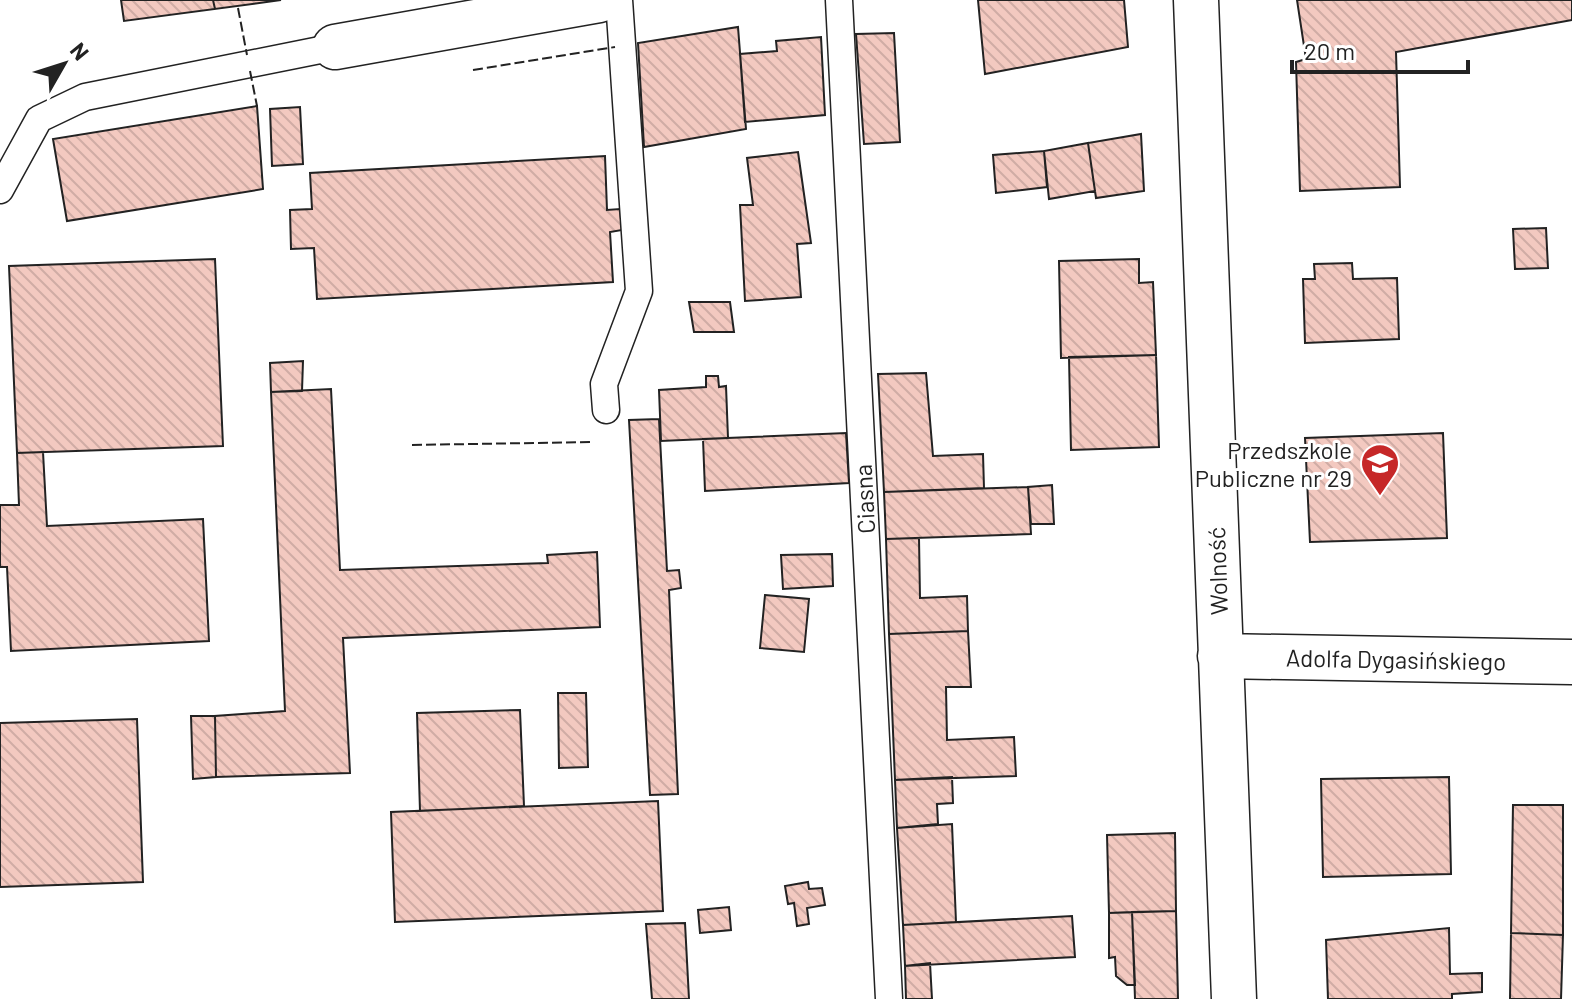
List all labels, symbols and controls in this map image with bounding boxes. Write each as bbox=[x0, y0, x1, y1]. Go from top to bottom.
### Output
north arrow bbox=[24, 24, 104, 104]
scale bar bbox=[1292, 24, 1468, 74]
text: 20 m bbox=[1304, 36, 1355, 65]
text: N bbox=[66, 37, 95, 65]
place label: Przedszkole Publiczne nr 29 bbox=[1195, 435, 1352, 492]
school or university icon: Przedszkole Publiczne nr 29 bbox=[1359, 442, 1401, 497]
street label: Ciasna bbox=[848, 463, 880, 535]
street label: Wolność bbox=[1201, 526, 1233, 616]
street label: Adolfa Dygasińskiego bbox=[1286, 643, 1506, 675]

